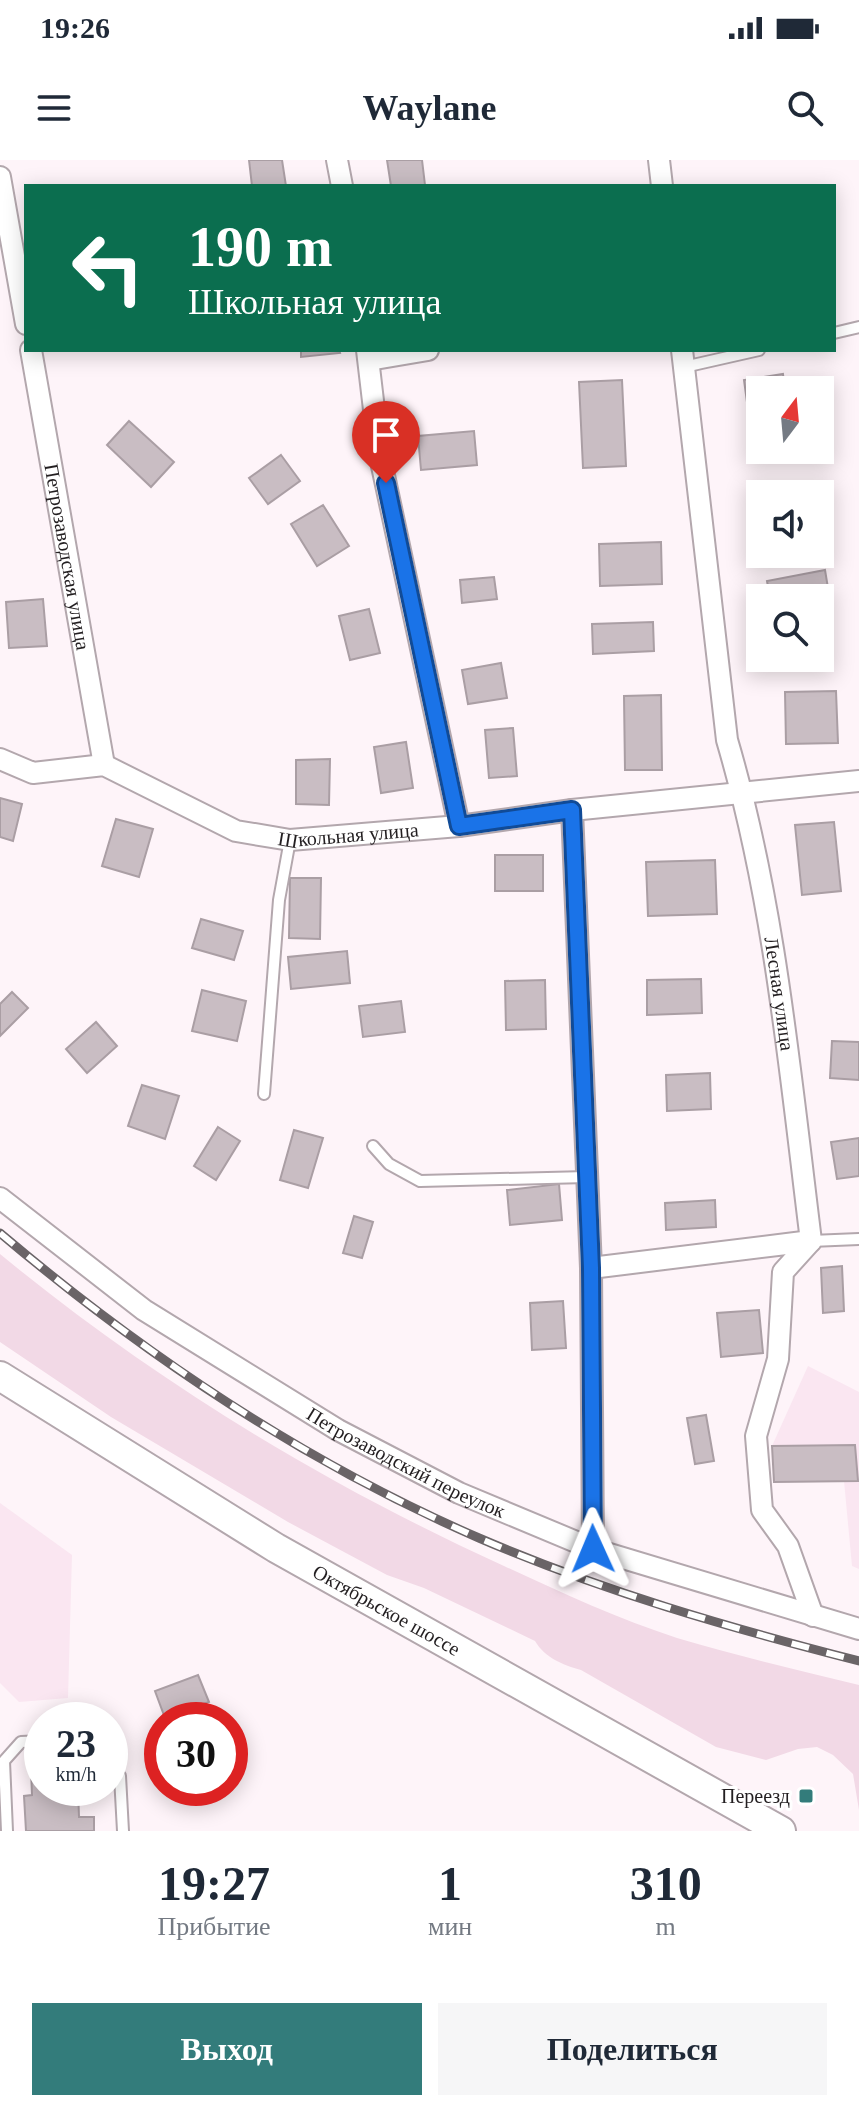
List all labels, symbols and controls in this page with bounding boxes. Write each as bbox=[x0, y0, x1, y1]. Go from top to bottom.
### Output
text: 19:26 bbox=[40, 11, 110, 44]
icon: menu bbox=[32, 86, 76, 130]
icon: search bbox=[783, 86, 827, 130]
text: Waylane bbox=[362, 88, 497, 128]
icon: left bbox=[56, 216, 160, 320]
text: 190 m bbox=[188, 216, 333, 278]
text: Школьная улица bbox=[188, 282, 442, 322]
north arrow bbox=[746, 376, 834, 464]
map controls bbox=[746, 376, 834, 672]
pin bbox=[352, 401, 420, 483]
icon: arrive bbox=[364, 413, 408, 457]
street label: Петрозаводская улица bbox=[40, 462, 95, 652]
button: sound bbox=[746, 480, 834, 568]
button: search bbox=[746, 584, 834, 672]
street label: Школьная улица bbox=[276, 818, 419, 852]
street label: Лесная улица bbox=[760, 935, 799, 1052]
street label: Петрозаводский переулок bbox=[303, 1403, 509, 1522]
position arrow bbox=[551, 1507, 635, 1591]
street label: Октябрьское шоссе bbox=[309, 1560, 464, 1660]
speed limit sign: 30 bbox=[144, 1702, 248, 1806]
text: 23 bbox=[56, 1721, 96, 1766]
text: km/h bbox=[55, 1763, 97, 1785]
place label: Переезд bbox=[721, 1785, 790, 1808]
marker: Переезд bbox=[797, 1787, 815, 1805]
text: 19:27 bbox=[158, 1857, 270, 1910]
text: 1 bbox=[438, 1857, 462, 1910]
text: 310 bbox=[630, 1857, 702, 1910]
text: Прибытие bbox=[157, 1912, 271, 1941]
text: мин bbox=[428, 1912, 472, 1941]
text: m bbox=[656, 1912, 676, 1941]
button: Выход bbox=[32, 2003, 422, 2095]
button: Поделиться bbox=[438, 2003, 827, 2095]

